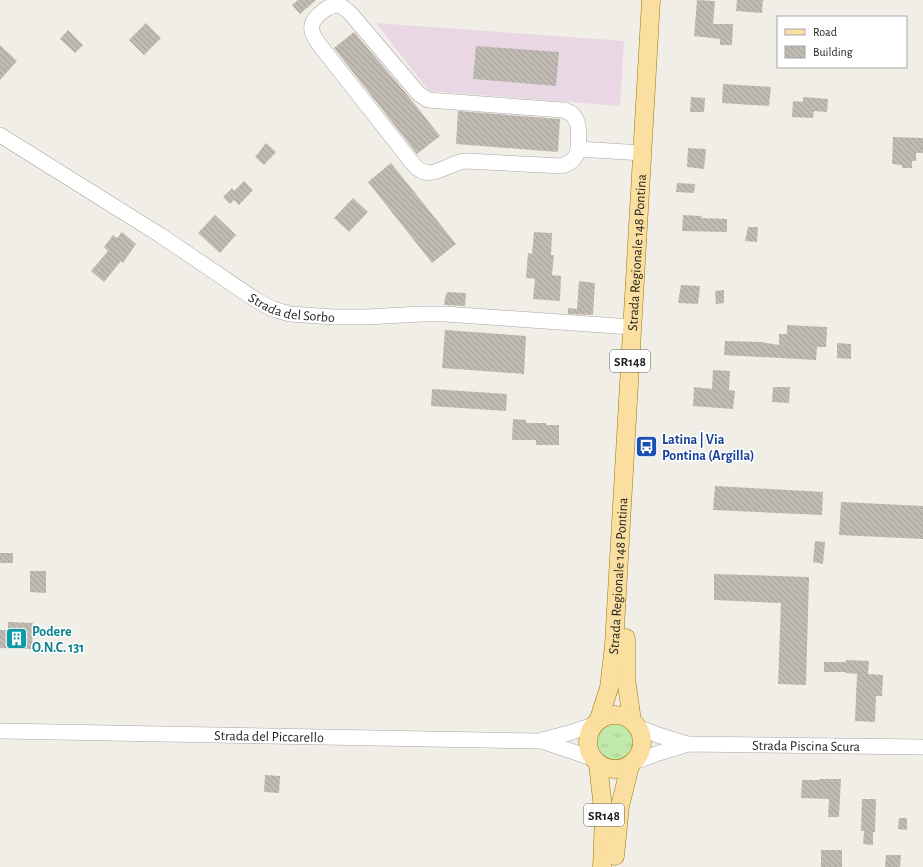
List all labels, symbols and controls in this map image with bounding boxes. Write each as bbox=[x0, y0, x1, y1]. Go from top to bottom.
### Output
legend bbox=[777, 16, 907, 68]
text: Road bbox=[813, 26, 837, 38]
text: Building bbox=[813, 46, 853, 58]
street label: Strada Regionale 148 Pontina bbox=[626, 173, 649, 331]
street label: Strada del Sorbo bbox=[246, 291, 335, 325]
road number: SR148 bbox=[610, 350, 650, 372]
place label: Latina | Via Pontina (Argilla) bbox=[662, 432, 754, 463]
bus stop icon: Latina | Via Pontina (Argilla) bbox=[633, 434, 659, 460]
street label: Strada Regionale 148 Pontina bbox=[607, 497, 630, 655]
place label: Podere O.N.C. 131 bbox=[32, 625, 84, 655]
building icon: Podere O.N.C. 131 bbox=[3, 626, 29, 652]
street label: Strada del Piccarello bbox=[214, 729, 324, 745]
street label: Strada Piscina Scura bbox=[752, 739, 861, 754]
road number: SR148 bbox=[584, 804, 624, 826]

